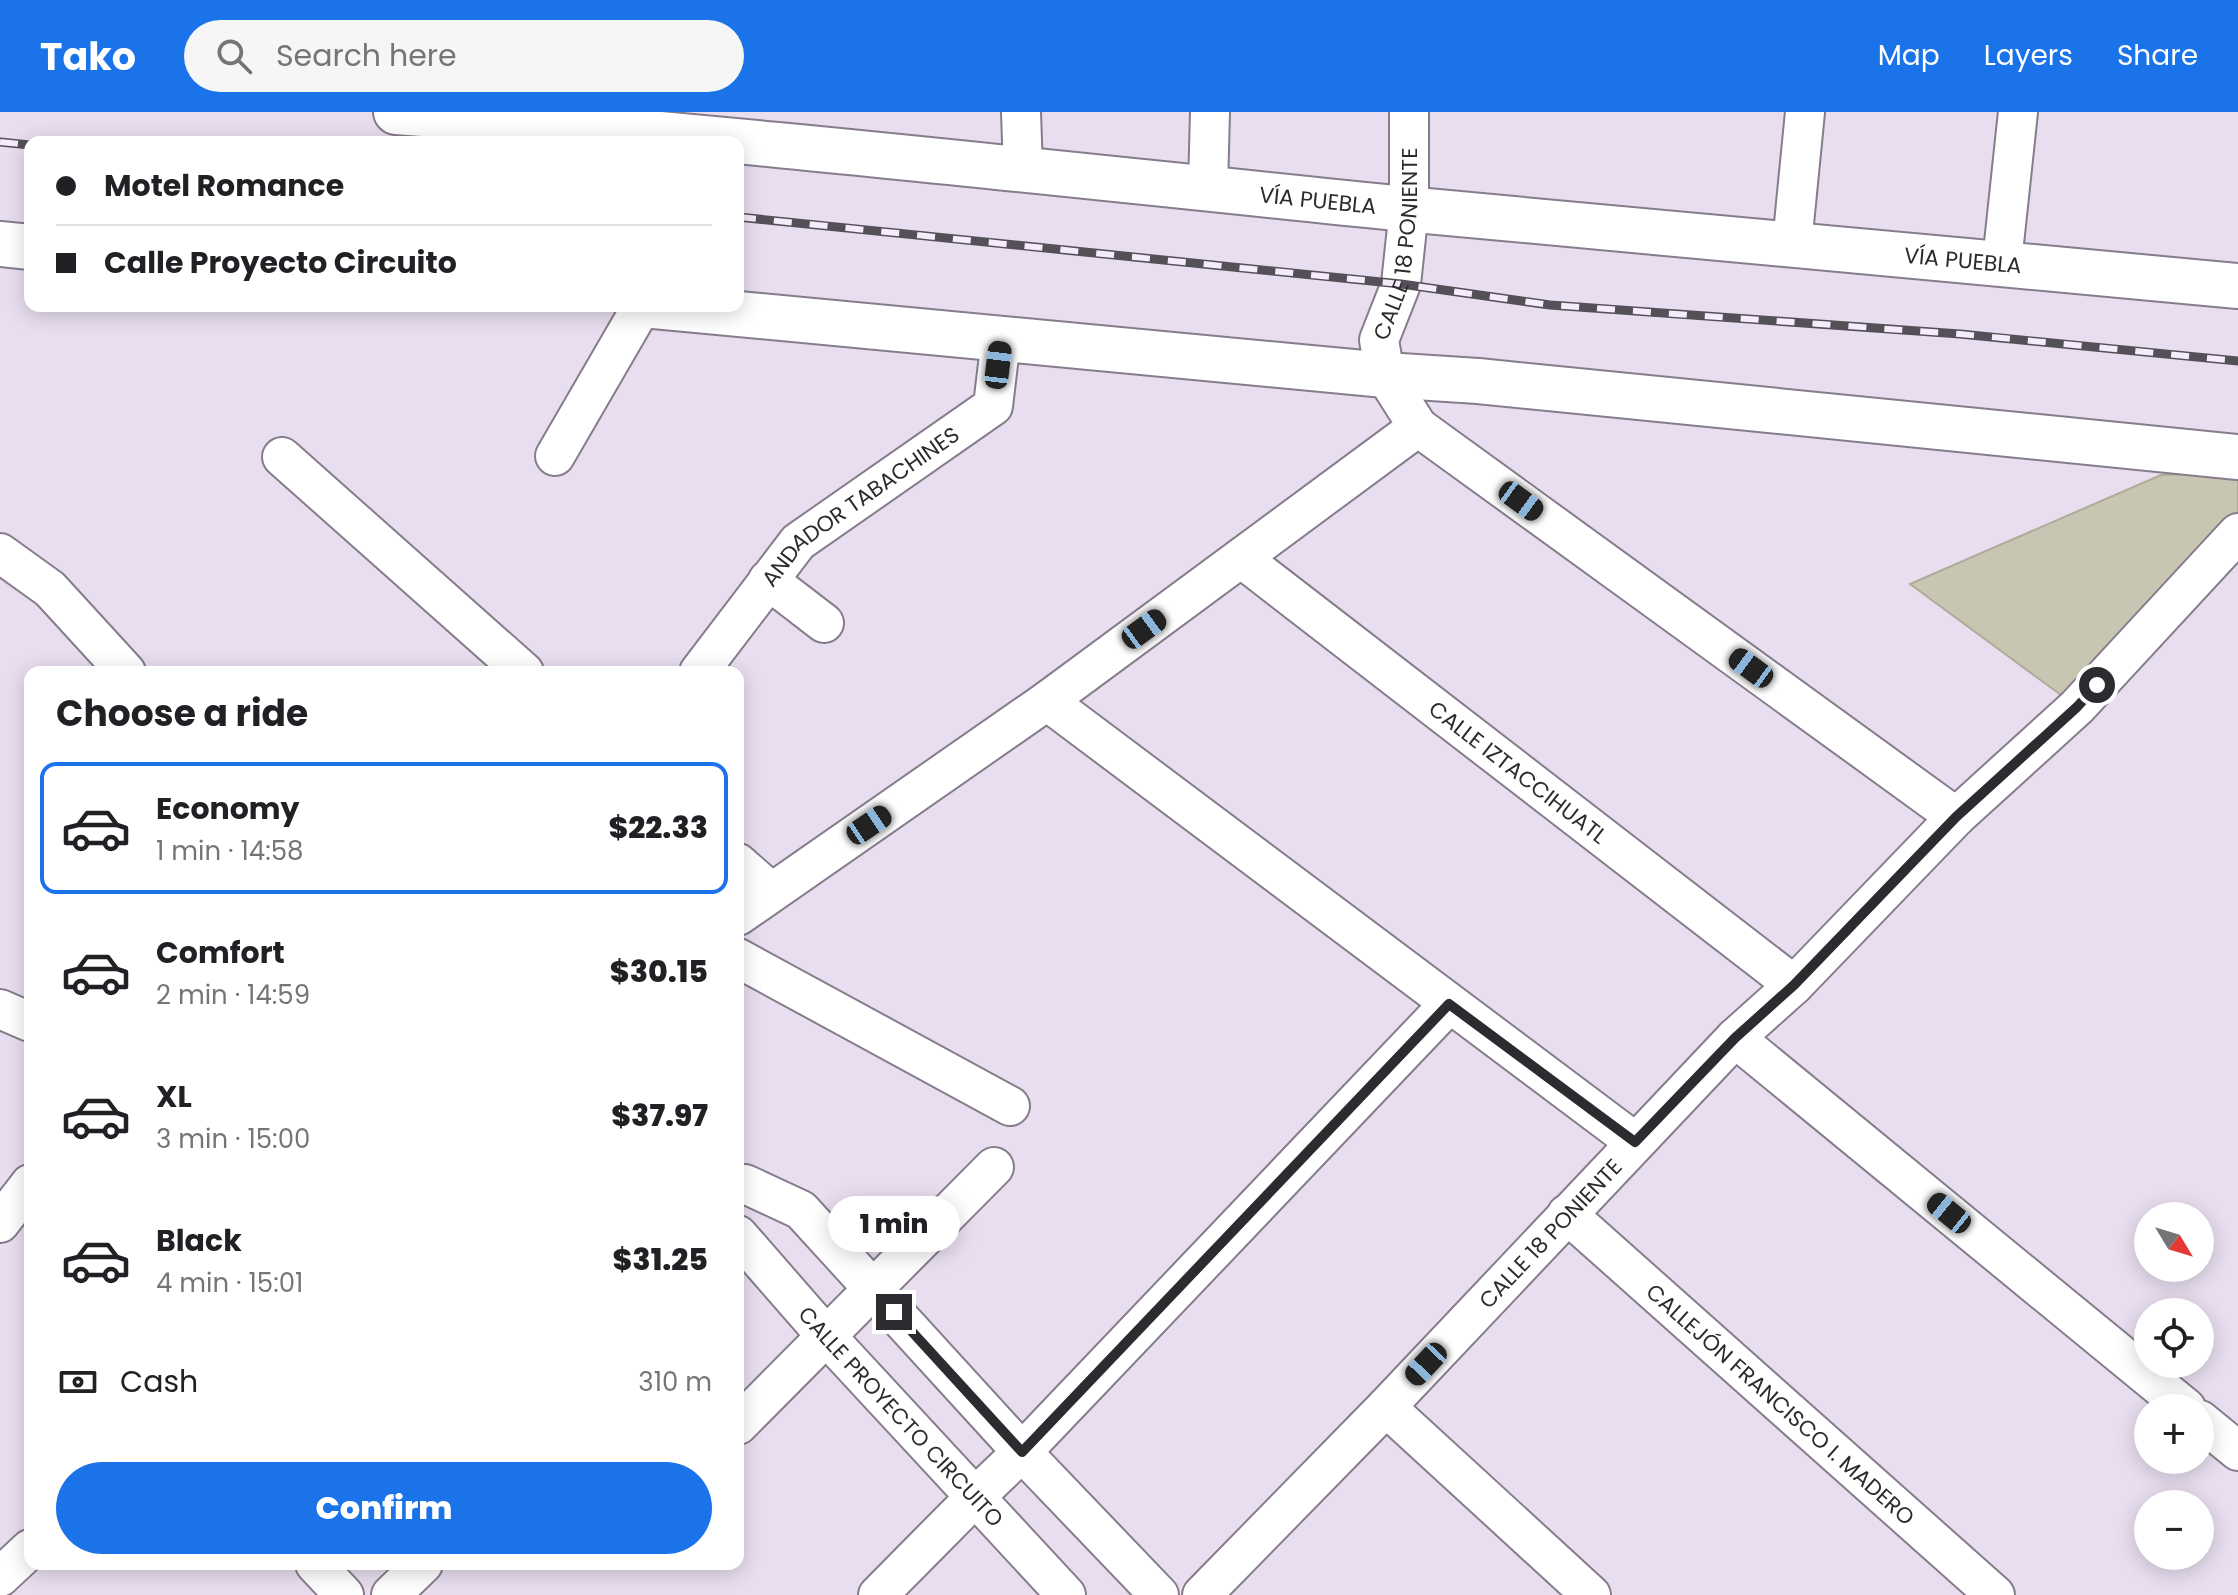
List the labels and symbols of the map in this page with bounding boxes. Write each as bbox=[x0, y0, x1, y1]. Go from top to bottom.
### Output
street label: CALLE 18 PONIENTE bbox=[1366, 147, 1426, 345]
street label: VÍA PUEBLA bbox=[1258, 179, 1378, 222]
street label: VÍA PUEBLA bbox=[1903, 240, 2023, 281]
car bbox=[983, 340, 1013, 390]
street label: ANDADOR TABACHINES bbox=[755, 419, 966, 593]
car bbox=[1495, 477, 1547, 525]
car bbox=[1118, 605, 1170, 653]
car bbox=[1725, 644, 1777, 692]
route start bbox=[2079, 667, 2115, 703]
street label: CALLE IZTACCIHUATL bbox=[1422, 693, 1614, 851]
car bbox=[842, 802, 896, 848]
street label: CALLE 18 PONIENTE bbox=[1472, 1152, 1629, 1316]
car bbox=[1923, 1189, 1975, 1237]
callout: 1 min bbox=[828, 1196, 960, 1252]
north arrow bbox=[2134, 1202, 2214, 1282]
street label: CALLEJÓN FRANCISCO I. MADERO bbox=[1639, 1277, 1921, 1532]
route end bbox=[876, 1294, 912, 1330]
street label: CALLE PROYECTO CIRCUITO bbox=[791, 1300, 1010, 1534]
car bbox=[1401, 1338, 1451, 1390]

